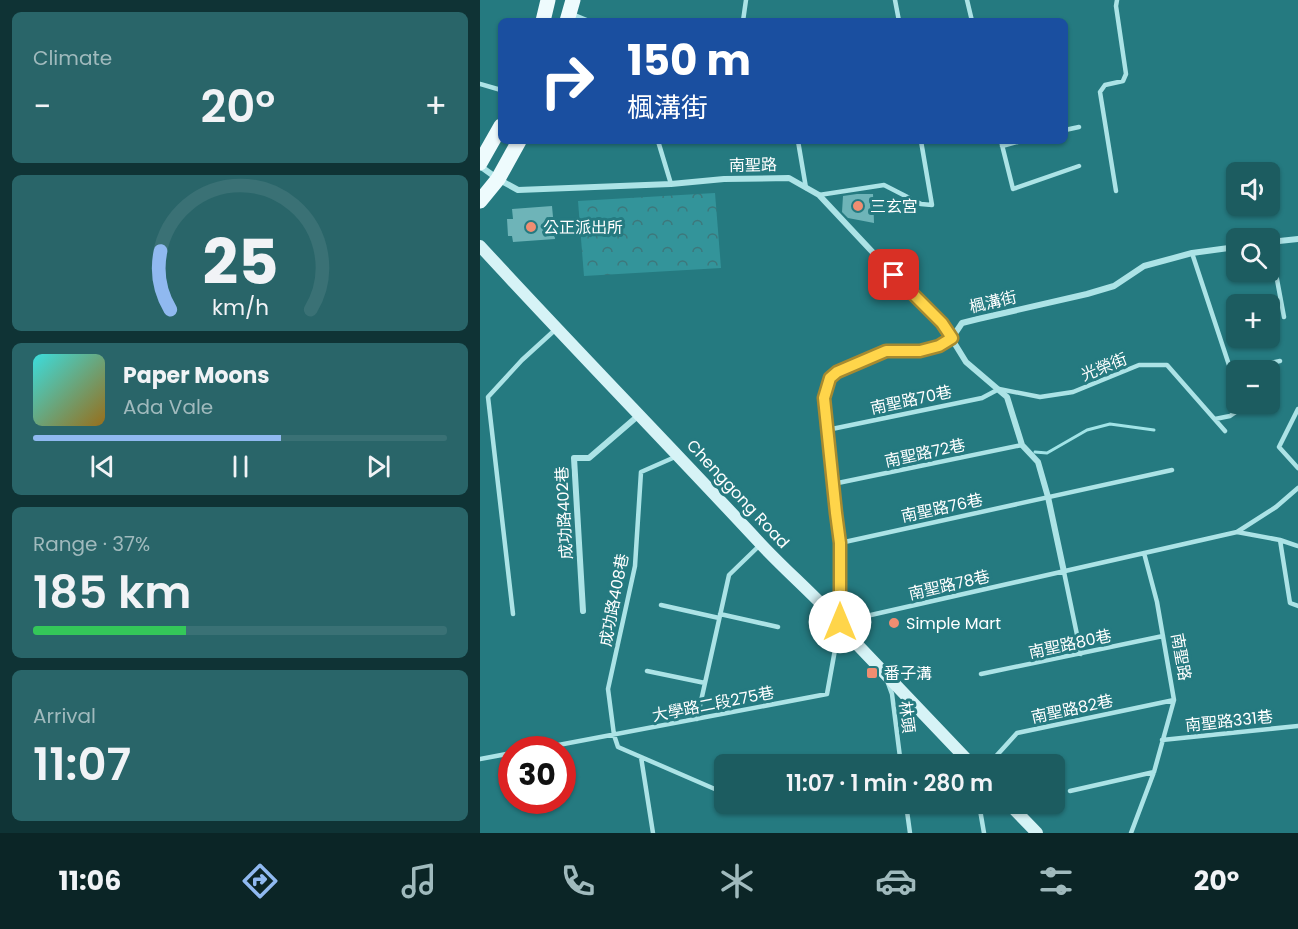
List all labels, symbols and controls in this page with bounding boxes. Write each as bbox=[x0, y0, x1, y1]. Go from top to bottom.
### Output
text: 150 m bbox=[627, 31, 751, 90]
icon: right bbox=[528, 42, 606, 120]
text: Climate bbox=[33, 44, 112, 72]
text: 20° bbox=[200, 75, 275, 138]
text: − bbox=[33, 83, 51, 130]
text: + bbox=[424, 83, 447, 130]
text: 楓溝街 bbox=[627, 89, 708, 126]
street label: 南聖路 bbox=[729, 153, 777, 177]
map controls bbox=[1226, 162, 1280, 414]
button: sound bbox=[1226, 162, 1280, 216]
place label: 三玄宮 bbox=[870, 195, 918, 218]
marker: 三玄宮 bbox=[851, 199, 865, 213]
place label: 公正派出所 bbox=[543, 216, 623, 239]
text: 25 bbox=[202, 218, 278, 306]
marker: 公正派出所 bbox=[524, 220, 538, 234]
button: search bbox=[1226, 228, 1280, 282]
pin bbox=[868, 249, 919, 300]
icon: arrive bbox=[877, 258, 910, 291]
street label: 楓溝街 bbox=[967, 285, 1019, 319]
text: km/h bbox=[211, 293, 269, 324]
button: + bbox=[1226, 294, 1280, 348]
street label: 光榮街 bbox=[1077, 347, 1131, 387]
text: Paper Moons bbox=[123, 360, 270, 391]
button: − bbox=[1226, 360, 1280, 414]
street label: 南聖路70巷 bbox=[868, 380, 954, 420]
text: Ada Vale bbox=[123, 393, 213, 421]
street label: 南聖路72巷 bbox=[883, 433, 967, 473]
street label: Chenggong Road bbox=[681, 434, 795, 554]
icon: previous bbox=[86, 450, 119, 483]
icon: pause bbox=[224, 450, 257, 483]
icon: next bbox=[362, 450, 395, 483]
street label: 成功路402巷 bbox=[550, 466, 578, 560]
street label: 南聖路76巷 bbox=[899, 488, 985, 528]
text: Range · 37% bbox=[33, 530, 150, 558]
street label: 成功路408巷 bbox=[594, 552, 634, 648]
text: 185 km bbox=[33, 561, 191, 624]
street label: 南聖路78巷 bbox=[906, 564, 992, 606]
position arrow bbox=[808, 590, 872, 654]
place label: Simple Mart bbox=[906, 612, 1001, 635]
marker: Simple Mart bbox=[887, 616, 901, 630]
street label: 南聖路80巷 bbox=[1026, 624, 1114, 664]
street label: 南聖路 bbox=[1166, 631, 1196, 683]
place label: 番子溝 bbox=[884, 662, 932, 685]
marker: 番子溝 bbox=[865, 666, 879, 680]
street label: 大學路二段275巷 bbox=[650, 681, 776, 727]
street label: 南聖路82巷 bbox=[1029, 689, 1115, 729]
street label: 林頭 bbox=[894, 700, 920, 734]
text: Arrival bbox=[33, 702, 96, 730]
street label: 南聖路331巷 bbox=[1184, 705, 1274, 737]
text: 11:07 bbox=[33, 733, 131, 796]
speed limit sign: 30 bbox=[498, 736, 576, 814]
text: 11:07 · 1 min · 280 m bbox=[786, 768, 993, 799]
icon: directions bbox=[239, 860, 281, 902]
icon: music bbox=[398, 860, 440, 902]
icon: phone bbox=[557, 860, 599, 902]
icon: climate bbox=[716, 860, 758, 902]
icon: car bbox=[875, 860, 917, 902]
icon: filters bbox=[1035, 860, 1077, 902]
text: 11:06 bbox=[59, 862, 121, 899]
text: 20° bbox=[1194, 862, 1239, 899]

